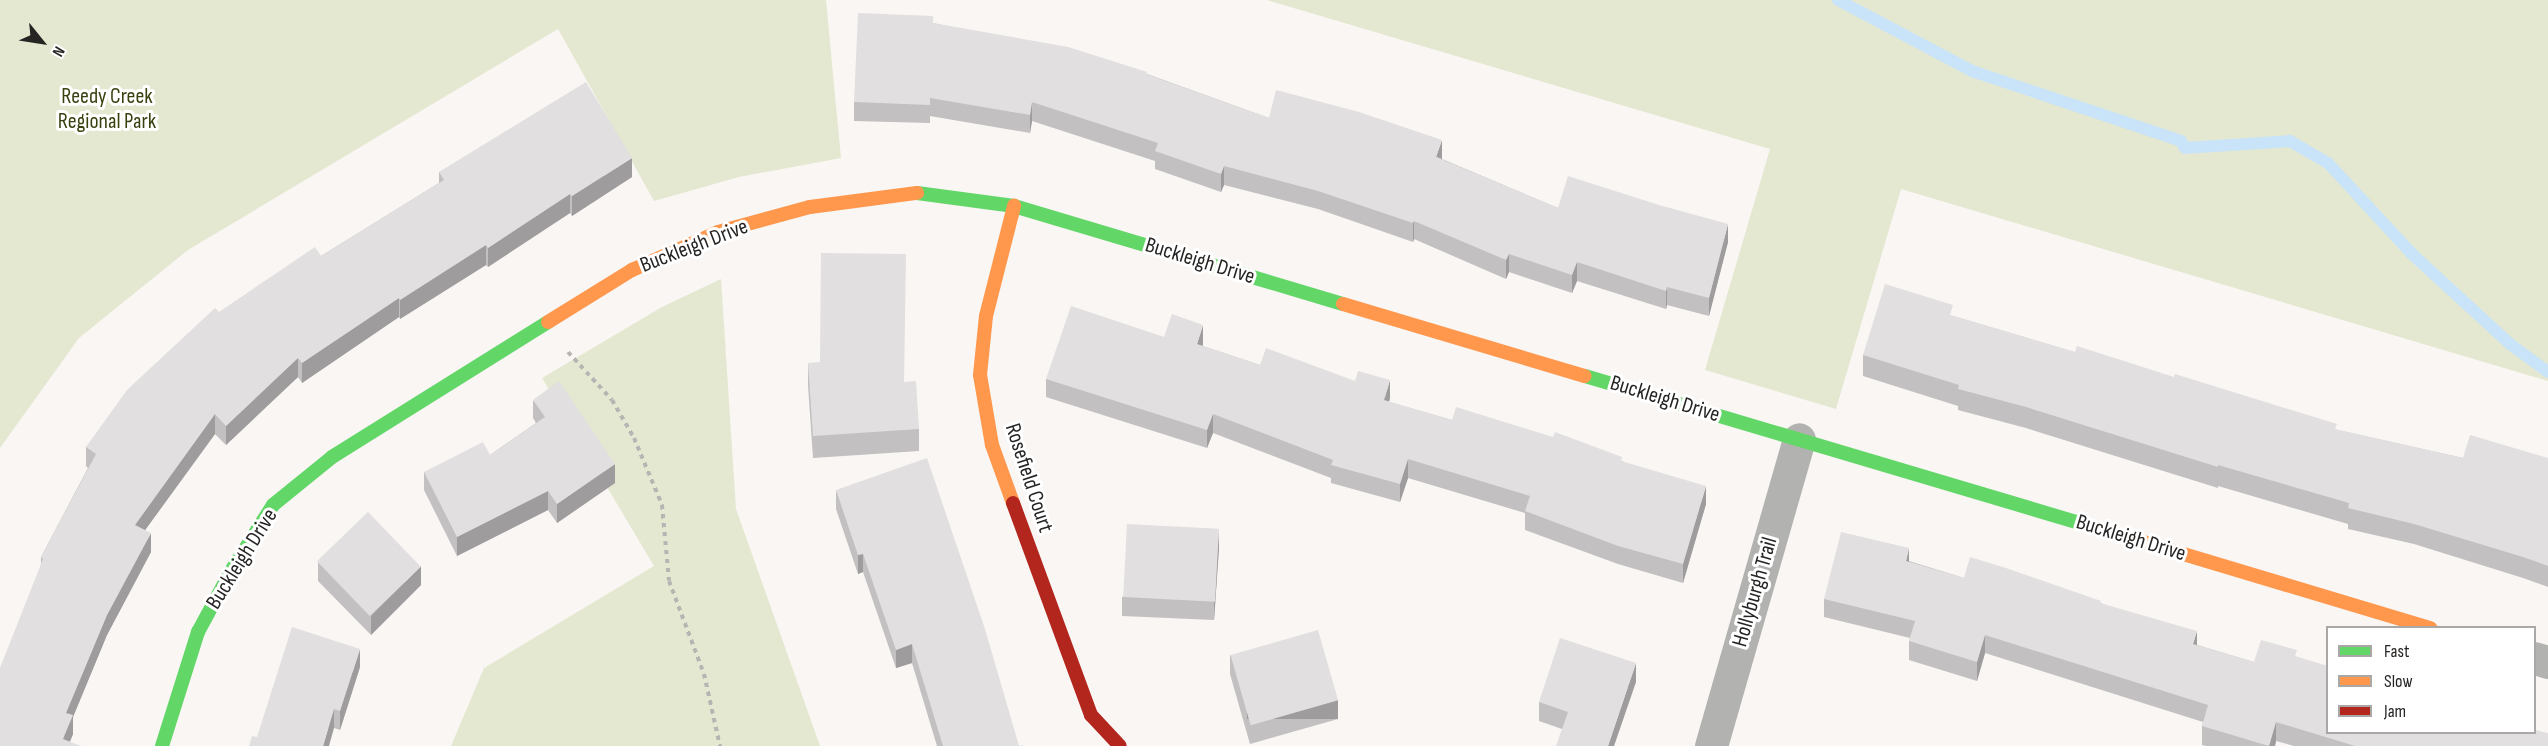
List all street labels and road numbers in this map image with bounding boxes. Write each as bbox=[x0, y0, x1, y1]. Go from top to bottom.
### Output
street label: Buckleigh Drive bbox=[636, 213, 752, 279]
street label: Buckleigh Drive bbox=[1142, 232, 1258, 290]
street label: Buckleigh Drive bbox=[1607, 370, 1723, 428]
street label: Rosefield Court bbox=[999, 420, 1059, 536]
street label: Buckleigh Drive bbox=[201, 504, 283, 614]
street label: Buckleigh Drive bbox=[2073, 509, 2189, 567]
street label: Hollyburgh Trail bbox=[1727, 534, 1783, 650]

